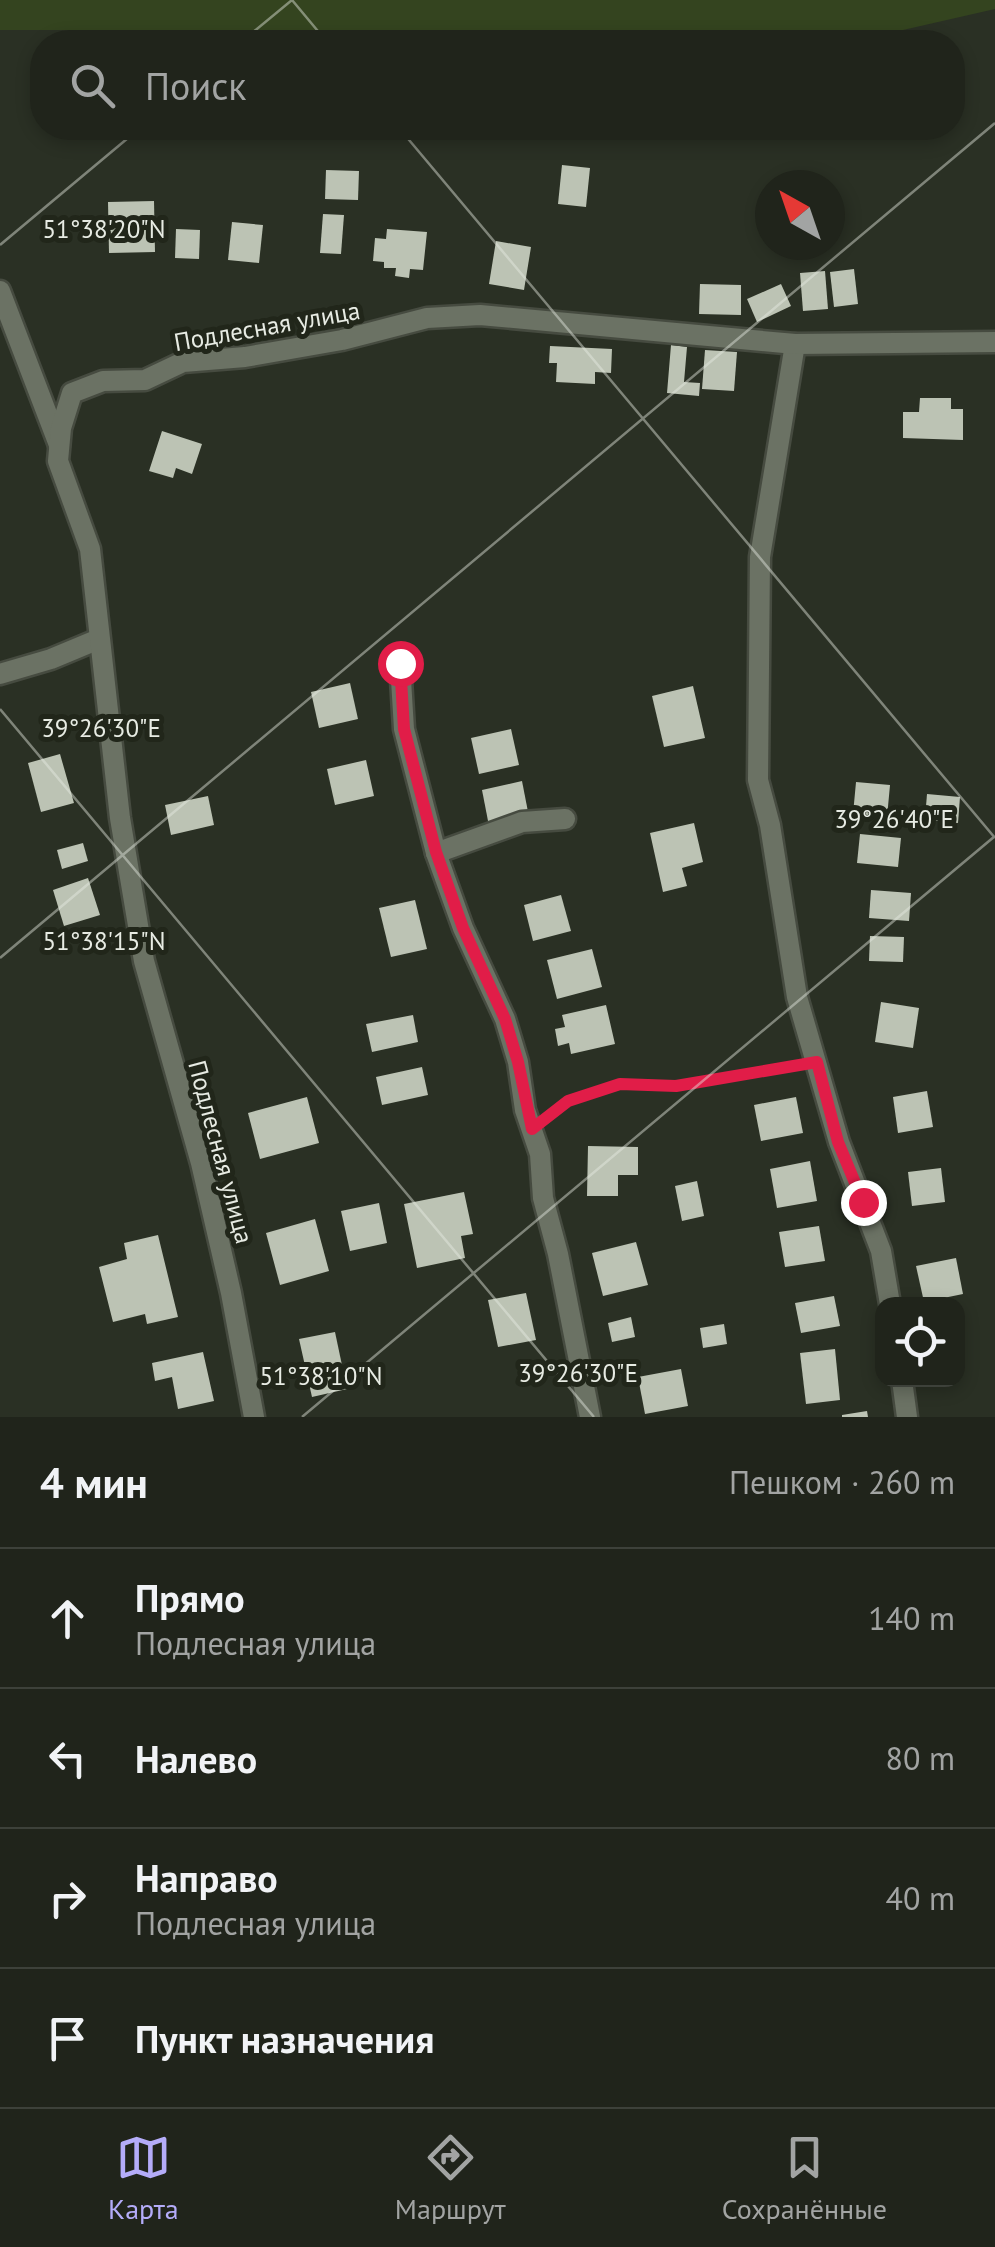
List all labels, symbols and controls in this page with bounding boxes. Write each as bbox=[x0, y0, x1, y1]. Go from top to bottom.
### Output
search box bbox=[30, 30, 965, 140]
icon: search bbox=[65, 58, 120, 113]
text: Поиск bbox=[145, 61, 246, 110]
north arrow bbox=[755, 170, 845, 260]
text: 51°38'20"N bbox=[42, 213, 166, 245]
street label: Подлесная улица bbox=[171, 294, 363, 358]
route start bbox=[378, 641, 424, 687]
text: 39°26'30"E bbox=[41, 712, 161, 744]
text: 39°26'40"E bbox=[834, 803, 954, 835]
text: 51°38'15"N bbox=[42, 925, 166, 957]
street label: Подлесная улица bbox=[181, 1057, 261, 1247]
route end bbox=[841, 1180, 887, 1226]
map controls bbox=[875, 1297, 965, 1387]
button: locate bbox=[875, 1297, 965, 1387]
text: 39°26'30"E bbox=[518, 1357, 638, 1389]
text: 51°38'10"N bbox=[259, 1360, 383, 1392]
text: 4 мин bbox=[40, 1455, 148, 1510]
text: Пешком · 260 m bbox=[729, 1461, 955, 1503]
text: Прямо bbox=[135, 1573, 245, 1622]
icon: ahead bbox=[40, 1591, 95, 1646]
text: 140 m bbox=[868, 1597, 955, 1639]
text: Подлесная улица bbox=[135, 1622, 376, 1664]
icon: left bbox=[40, 1731, 95, 1786]
text: Налево bbox=[135, 1734, 257, 1783]
text: 80 m bbox=[886, 1737, 955, 1779]
text: Направо bbox=[135, 1853, 278, 1902]
icon: right bbox=[40, 1871, 95, 1926]
text: 40 m bbox=[886, 1877, 955, 1919]
text: Подлесная улица bbox=[135, 1902, 376, 1944]
icon: arrive bbox=[40, 2011, 95, 2066]
text: Пункт назначения bbox=[135, 2014, 434, 2063]
tab: Карта bbox=[108, 2130, 179, 2227]
tab: Маршрут bbox=[395, 2130, 506, 2227]
tab: Сохранённые bbox=[722, 2130, 887, 2227]

